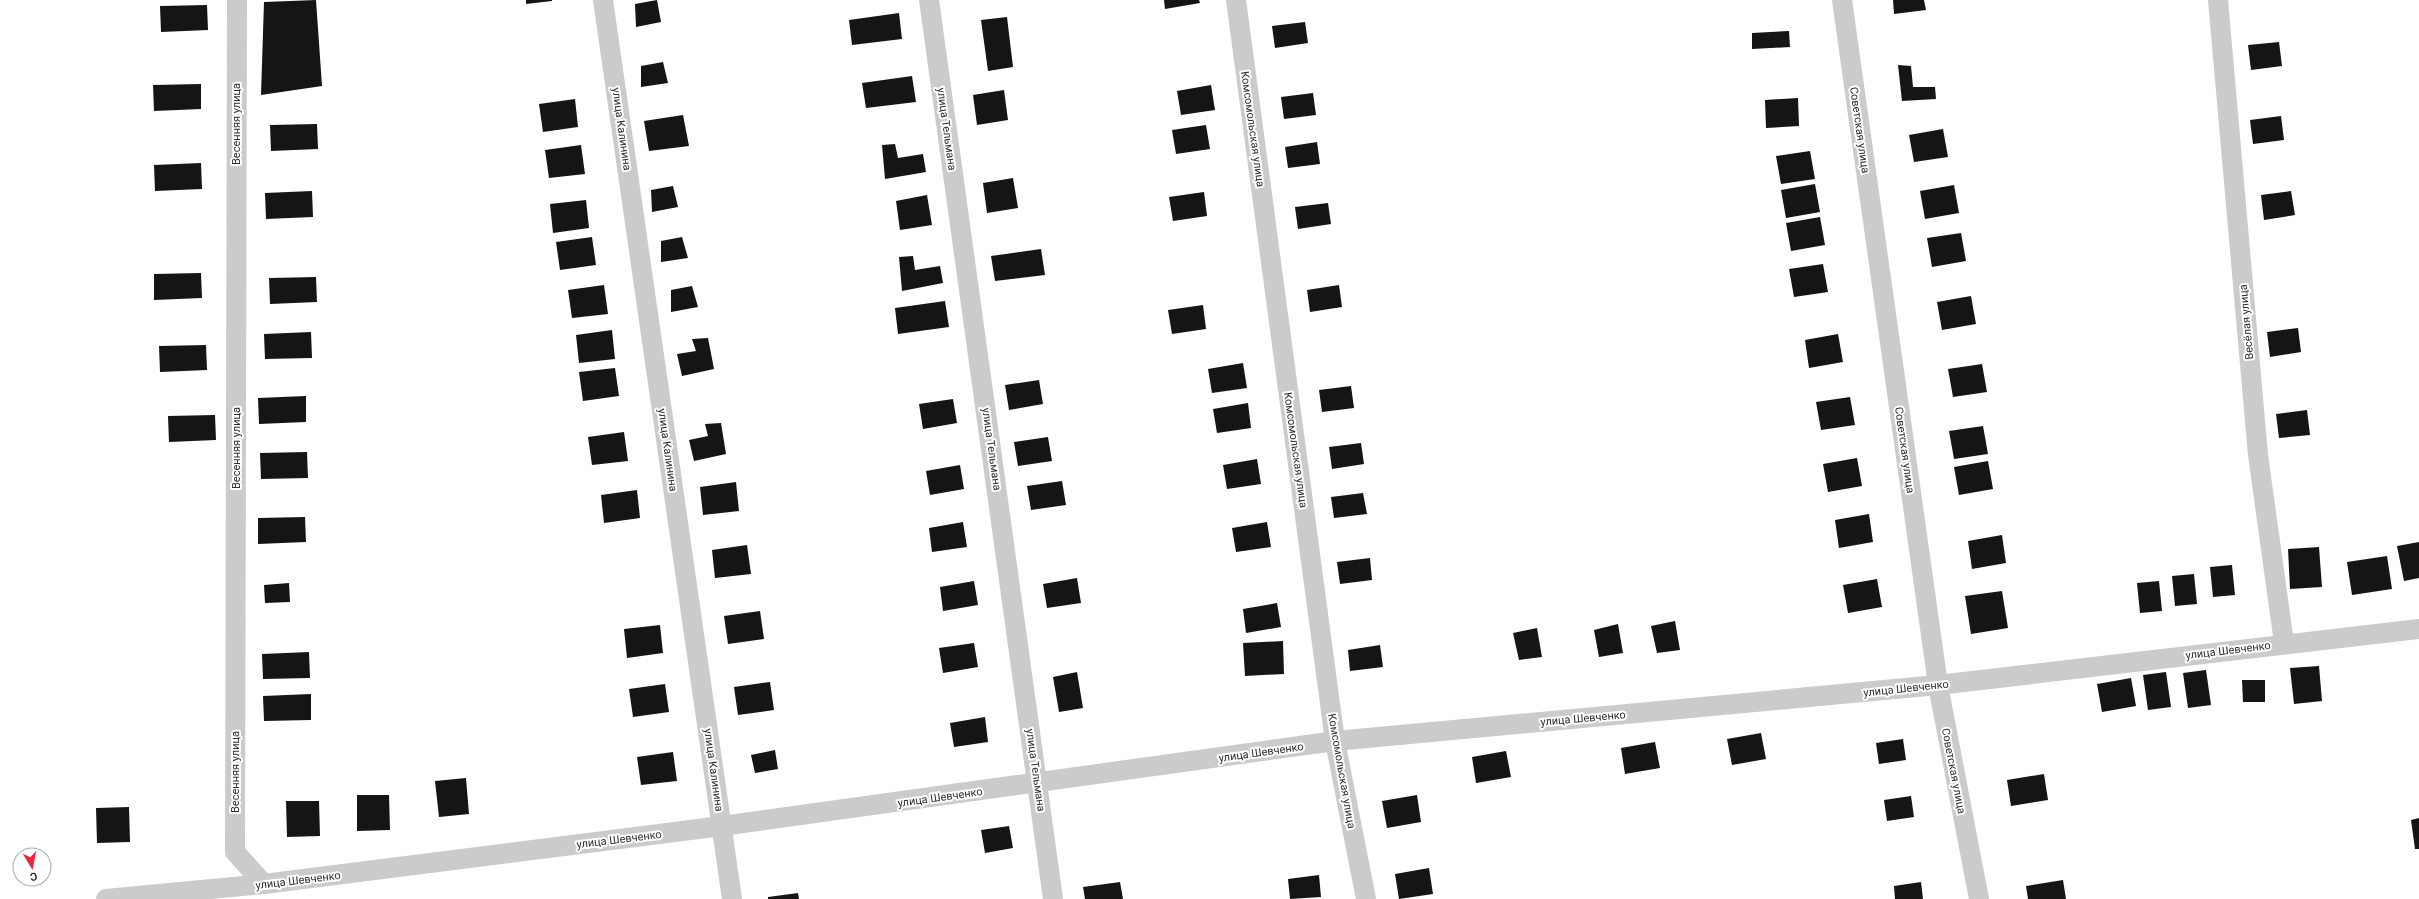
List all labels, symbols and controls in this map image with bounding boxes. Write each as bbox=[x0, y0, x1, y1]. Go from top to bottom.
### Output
street label: Комсомольская улица bbox=[1238, 70, 1267, 188]
street label: Весенняя улица bbox=[230, 83, 243, 165]
street label: Советская улица bbox=[1847, 86, 1872, 174]
street label: улица Калинина bbox=[609, 87, 634, 171]
street label: улица Тельмана bbox=[934, 87, 959, 171]
street label: Весёлая улица bbox=[2237, 284, 2256, 360]
street label: Комсомольская улица bbox=[1281, 391, 1310, 509]
street label: Советская улица bbox=[1892, 406, 1917, 494]
street label: Весенняя улица bbox=[230, 407, 243, 489]
street label: улица Тельмана bbox=[979, 407, 1004, 491]
street label: улица Калинина bbox=[655, 408, 680, 492]
street label: улица Шевченко bbox=[2185, 639, 2271, 662]
street label: улица Шевченко bbox=[1863, 678, 1949, 699]
street label: улица Шевченко bbox=[1540, 708, 1626, 729]
street label: Комсомольская улица bbox=[1325, 712, 1358, 830]
street label: Советская улица bbox=[1939, 727, 1968, 815]
street label: улица Калинина bbox=[701, 728, 726, 812]
street label: улица Тельмана bbox=[1023, 728, 1048, 812]
street label: Весенняя улица bbox=[229, 731, 242, 813]
street label: улица Шевченко bbox=[1218, 740, 1304, 765]
street label: улица Шевченко bbox=[897, 785, 983, 810]
street label: улица Шевченко bbox=[576, 828, 662, 851]
north arrow bbox=[12, 847, 52, 887]
text: С bbox=[29, 869, 38, 883]
street label: улица Шевченко bbox=[255, 869, 341, 892]

